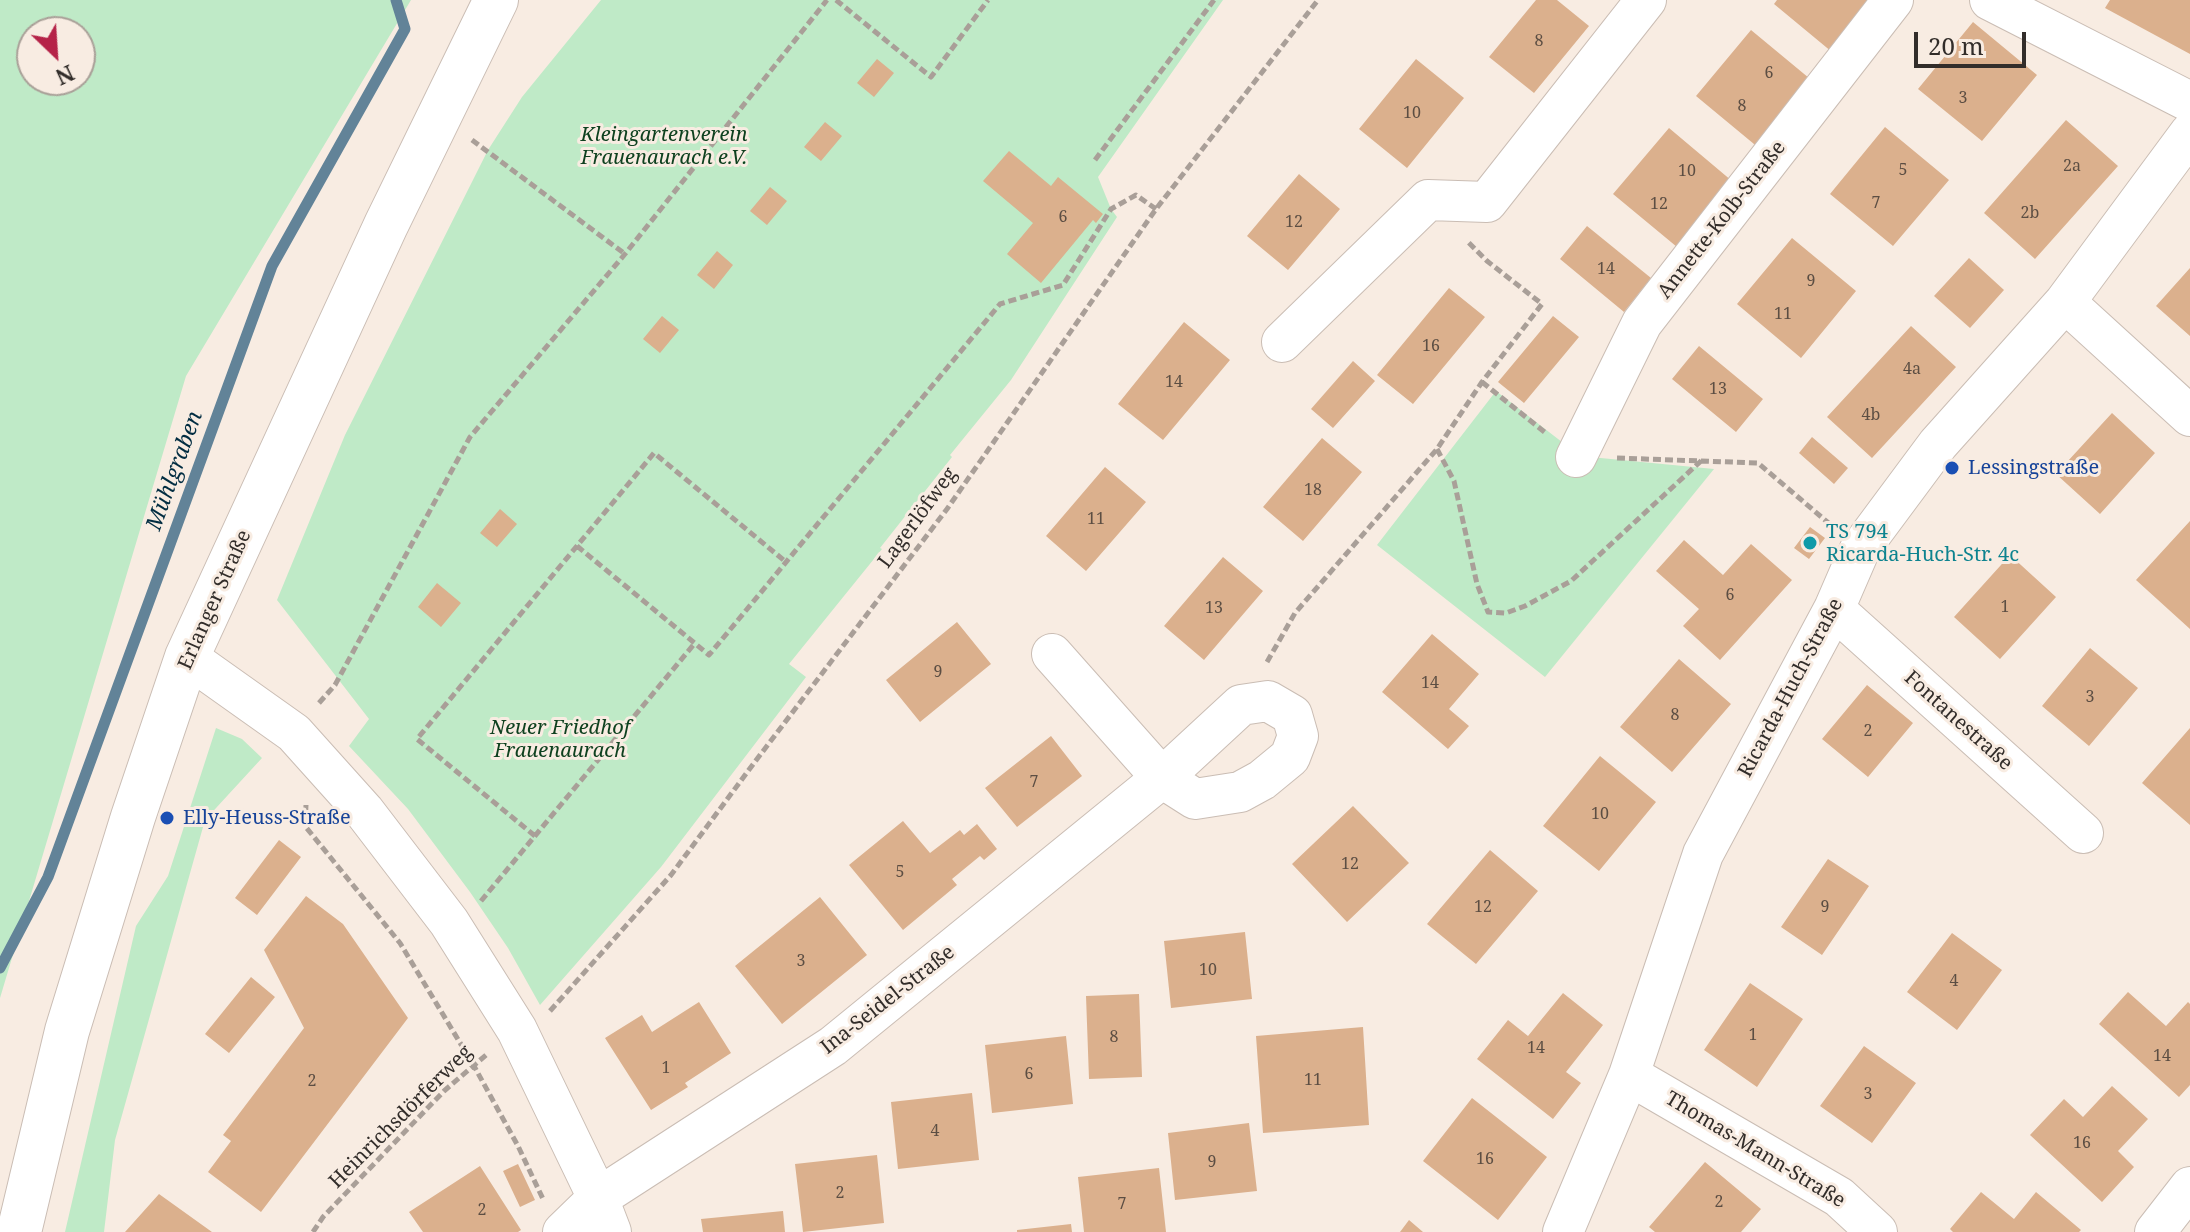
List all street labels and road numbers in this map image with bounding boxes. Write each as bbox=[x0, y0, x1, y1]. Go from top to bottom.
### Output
street label: Annette-Kolb-Straße bbox=[1653, 136, 1791, 304]
street label: Lagerlöfweg bbox=[873, 463, 963, 573]
street label: Erlanger Straße bbox=[173, 527, 257, 673]
street label: Ricarda-Huch-Straße bbox=[1734, 595, 1848, 781]
street label: Fontanestraße bbox=[1899, 666, 2017, 776]
street label: Ina-Seidel-Straße bbox=[816, 940, 960, 1060]
street label: Heinrichsdörferweg bbox=[324, 1040, 478, 1194]
street label: Thomas-Mann-Straße bbox=[1661, 1087, 1849, 1213]

